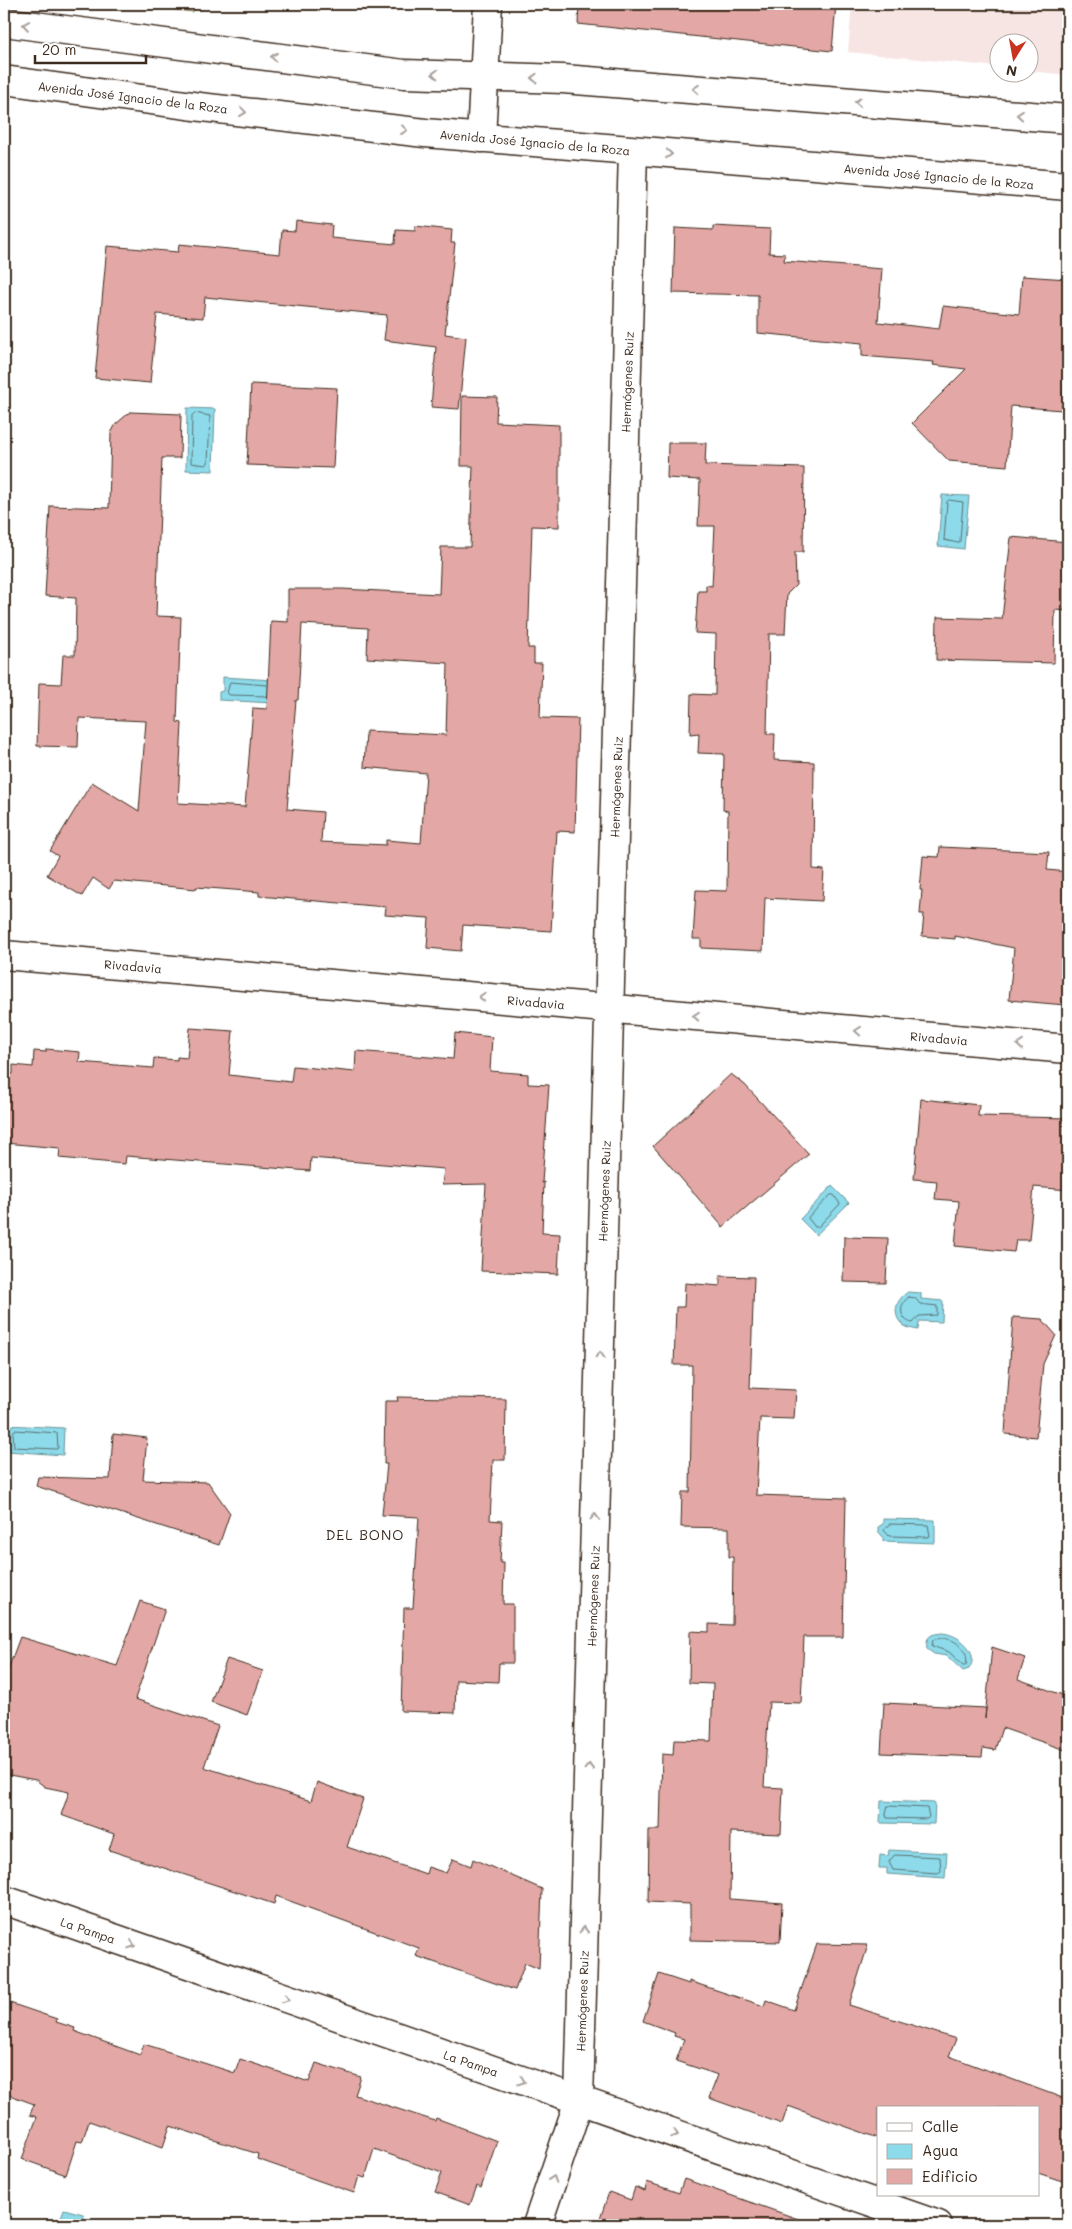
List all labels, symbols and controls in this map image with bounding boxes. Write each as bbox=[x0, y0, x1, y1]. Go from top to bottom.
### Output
one-way arrow bbox=[22, 20, 30, 31]
scale bar bbox=[35, 32, 146, 64]
north arrow bbox=[990, 32, 1040, 82]
text: 20 m bbox=[42, 39, 76, 59]
one-way arrow bbox=[270, 53, 278, 63]
text: N bbox=[1004, 61, 1018, 82]
one-way arrow bbox=[431, 69, 439, 80]
one-way arrow bbox=[529, 72, 537, 83]
street label: Avenida José Ignacio de la Roza bbox=[37, 77, 229, 117]
one-way arrow bbox=[691, 84, 699, 95]
one-way arrow bbox=[853, 97, 861, 108]
one-way arrow bbox=[239, 106, 247, 117]
one-way arrow bbox=[1015, 110, 1023, 121]
one-way arrow bbox=[401, 124, 409, 135]
street label: Avenida José Ignacio de la Roza bbox=[439, 126, 631, 158]
one-way arrow bbox=[666, 148, 674, 159]
street label: Avenida José Ignacio de la Roza bbox=[843, 160, 1035, 192]
street label: Hermógenes Ruiz bbox=[617, 331, 637, 433]
street label: Hermógenes Ruiz bbox=[606, 736, 626, 838]
street label: Rivadavia bbox=[104, 956, 162, 976]
one-way arrow bbox=[477, 992, 485, 1003]
street label: Rivadavia bbox=[507, 992, 565, 1012]
one-way arrow bbox=[692, 1011, 700, 1022]
one-way arrow bbox=[854, 1025, 862, 1036]
street label: Rivadavia bbox=[910, 1028, 968, 1048]
one-way arrow bbox=[1015, 1040, 1023, 1051]
street label: Hermógenes Ruiz bbox=[594, 1140, 614, 1242]
one-way arrow bbox=[595, 1351, 605, 1358]
one-way arrow bbox=[590, 1513, 601, 1521]
district label: DEL BONO bbox=[326, 1525, 404, 1544]
street label: Hermógenes Ruiz bbox=[583, 1545, 603, 1647]
one-way arrow bbox=[583, 1763, 594, 1771]
street label: La Pampa bbox=[58, 1913, 118, 1947]
one-way arrow bbox=[579, 1925, 589, 1933]
one-way arrow bbox=[128, 1939, 136, 1949]
street label: Hermógenes Ruiz bbox=[572, 1950, 592, 2052]
one-way arrow bbox=[281, 1993, 290, 2003]
street label: La Pampa bbox=[441, 2046, 501, 2080]
one-way arrow bbox=[517, 2075, 526, 2085]
legend bbox=[877, 2106, 1040, 2196]
text: Calle bbox=[922, 2116, 959, 2136]
one-way arrow bbox=[671, 2128, 679, 2138]
text: Agua bbox=[922, 2140, 959, 2160]
text: Edificio bbox=[922, 2166, 978, 2186]
one-way arrow bbox=[547, 2175, 557, 2184]

